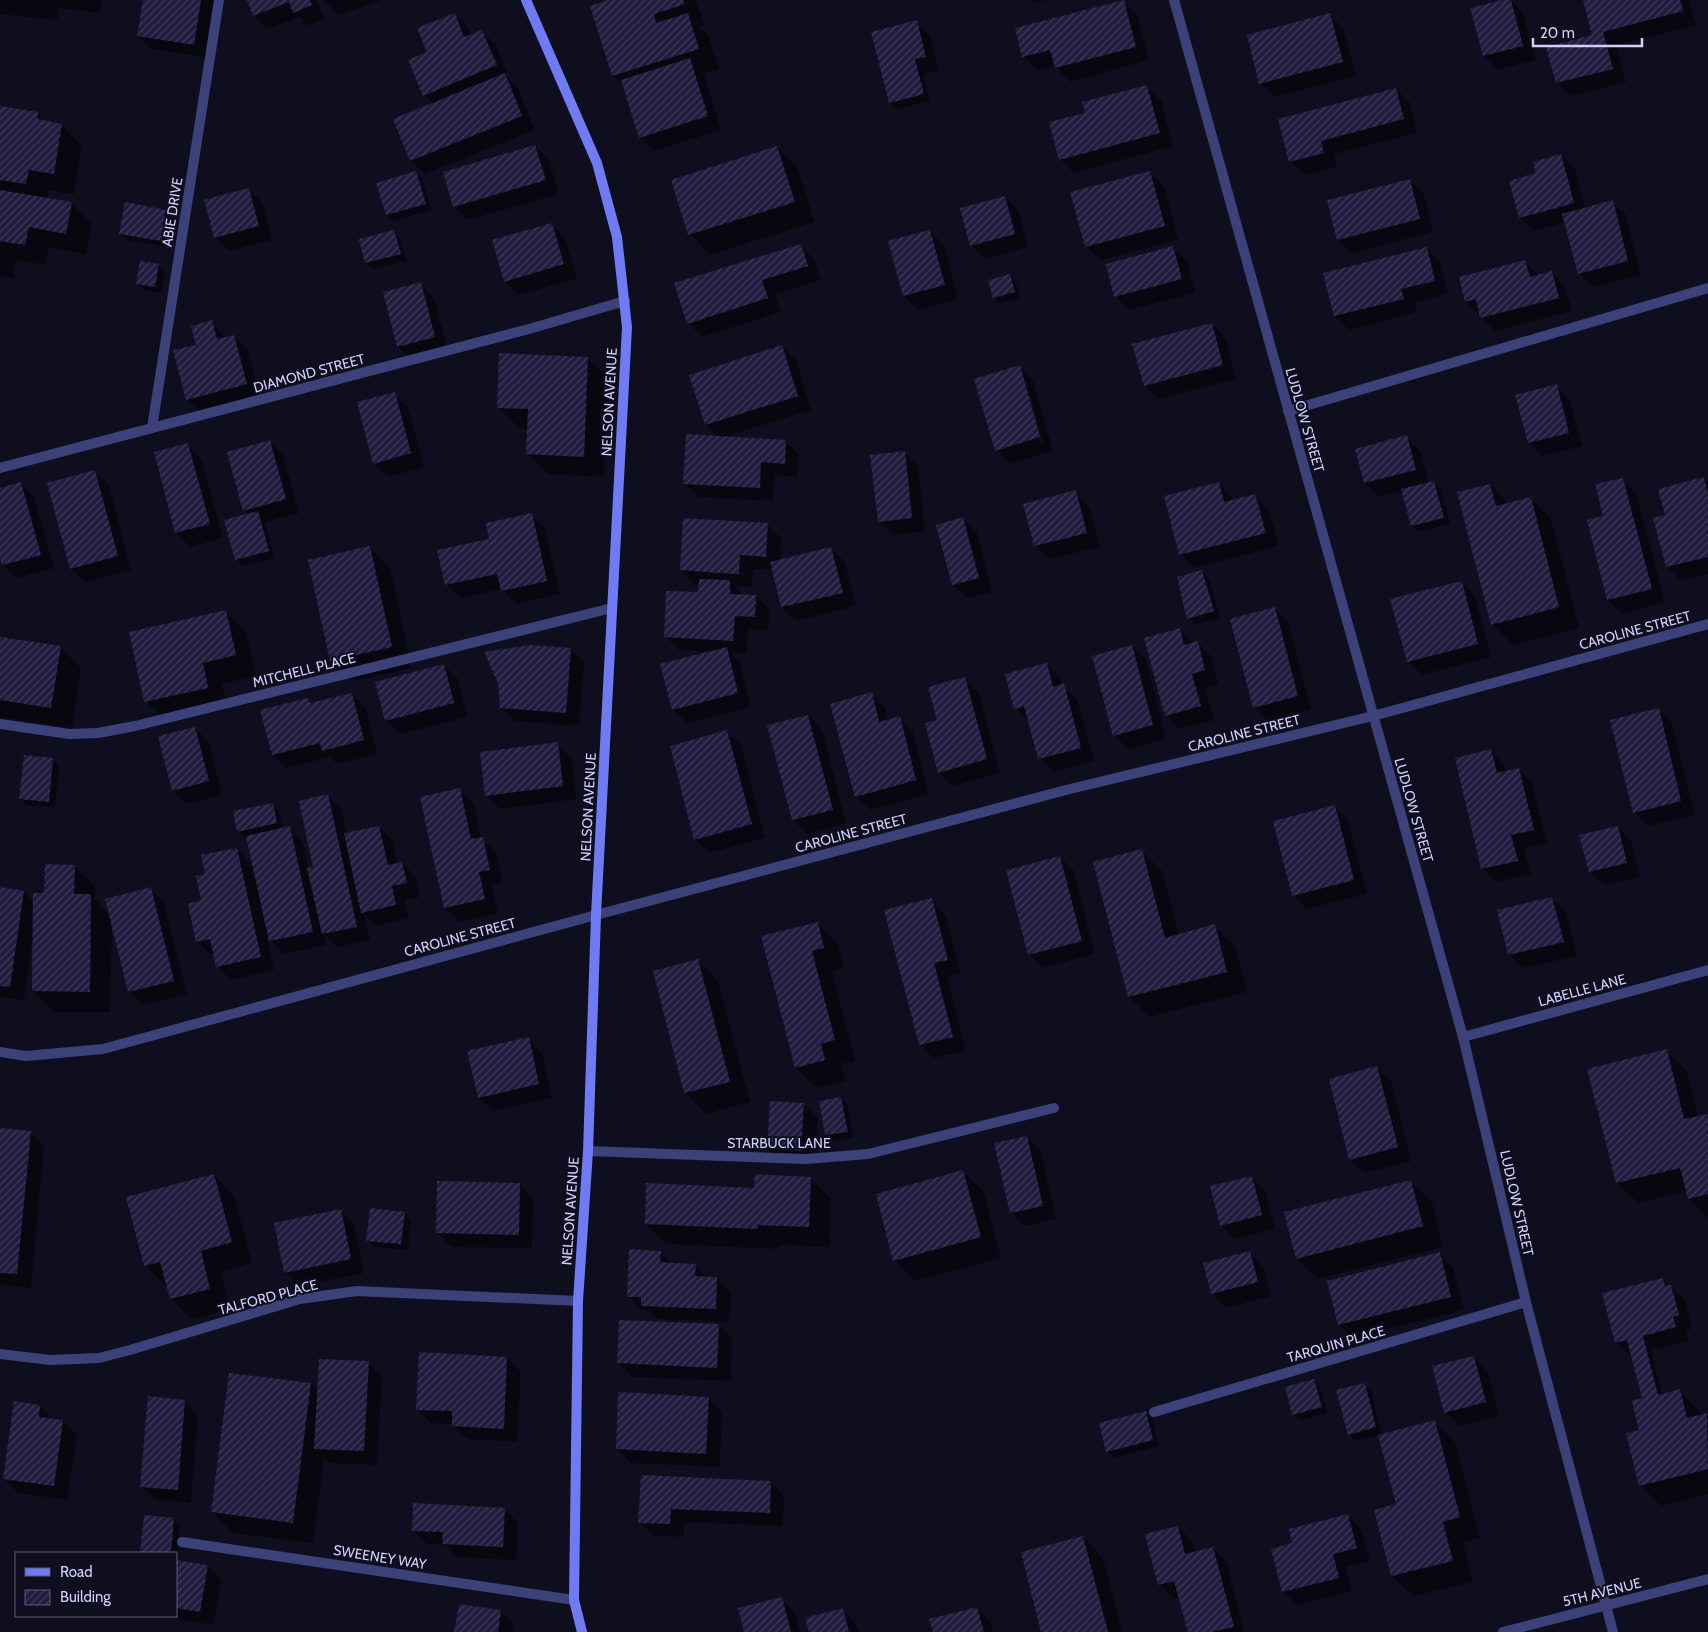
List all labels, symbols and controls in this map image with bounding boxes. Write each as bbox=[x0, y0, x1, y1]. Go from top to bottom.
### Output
scale bar bbox=[1533, 15, 1642, 47]
text: 20 m bbox=[1540, 24, 1575, 42]
street label: ABIE DRIVE bbox=[158, 176, 186, 248]
street label: NELSON AVENUE bbox=[597, 347, 621, 457]
street label: DIAMOND STREET bbox=[251, 349, 367, 397]
street label: LUDLOW STREET bbox=[1281, 366, 1329, 475]
street label: CAROLINE STREET bbox=[1577, 606, 1693, 654]
street label: MITCHELL PLACE bbox=[251, 648, 358, 691]
street label: CAROLINE STREET bbox=[1186, 710, 1302, 756]
street label: NELSON AVENUE bbox=[576, 752, 600, 862]
street label: LUDLOW STREET bbox=[1390, 756, 1438, 865]
street label: CAROLINE STREET bbox=[793, 809, 909, 857]
street label: CAROLINE STREET bbox=[402, 913, 518, 961]
street label: LABELLE LANE bbox=[1536, 970, 1628, 1010]
street label: STARBUCK LANE bbox=[727, 1134, 831, 1152]
street label: LUDLOW STREET bbox=[1496, 1148, 1538, 1258]
street label: NELSON AVENUE bbox=[557, 1156, 583, 1266]
street label: TALFORD PLACE bbox=[216, 1275, 320, 1319]
street label: TARQUIN PLACE bbox=[1285, 1321, 1387, 1367]
street label: SWEENEY WAY bbox=[332, 1541, 429, 1573]
legend bbox=[15, 1552, 178, 1617]
text: Road bbox=[60, 1563, 93, 1581]
street label: 5TH AVENUE bbox=[1561, 1574, 1643, 1610]
text: Building bbox=[60, 1588, 111, 1606]

